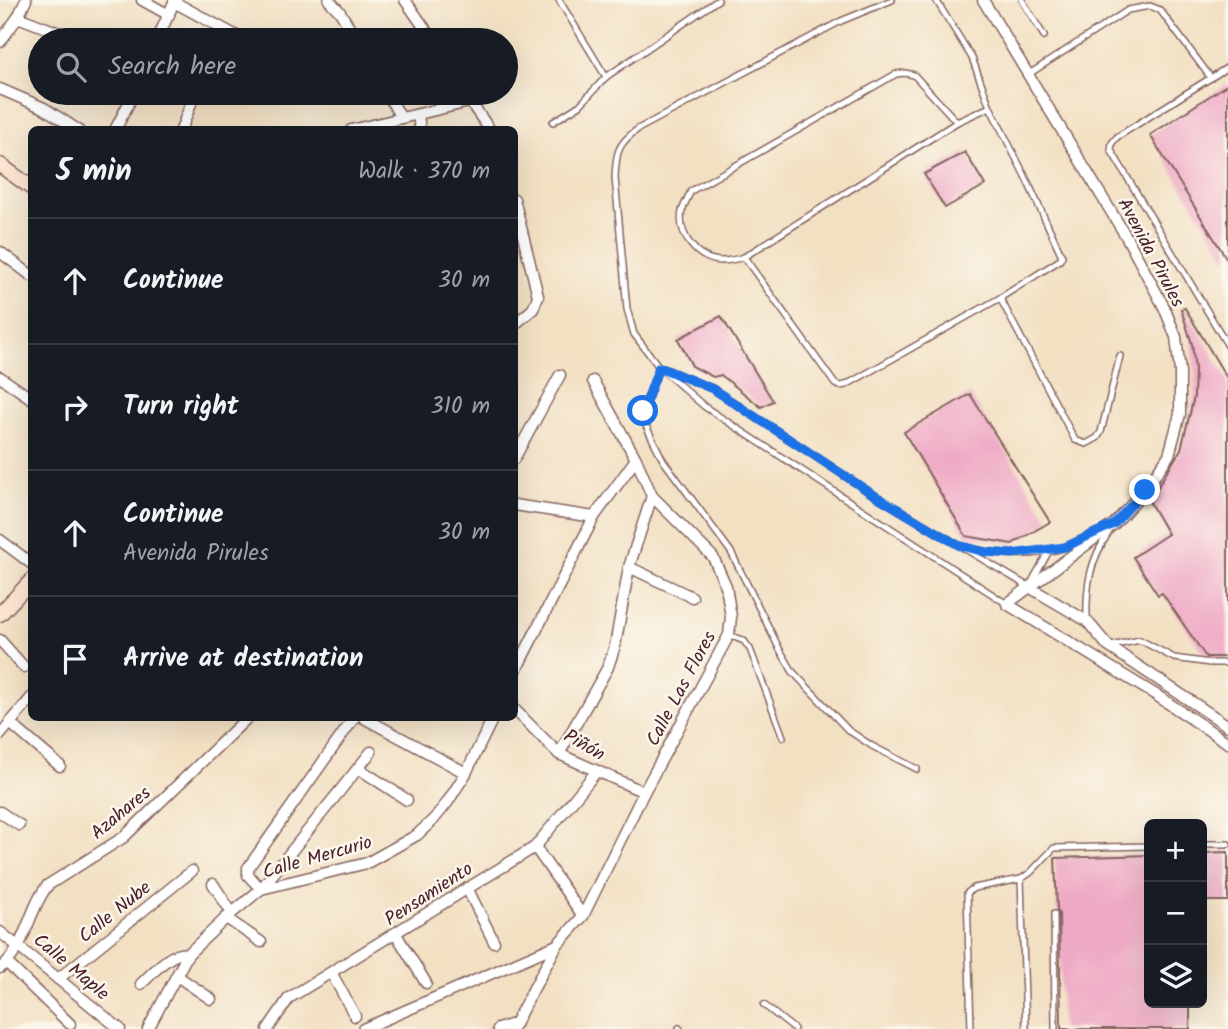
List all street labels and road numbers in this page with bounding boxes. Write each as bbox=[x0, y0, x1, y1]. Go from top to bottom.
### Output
street label: Avenida Pirules bbox=[1109, 193, 1192, 313]
street label: Calle Las Flores bbox=[639, 626, 725, 752]
street label: Piñón bbox=[558, 722, 610, 770]
street label: Azahares bbox=[85, 779, 158, 848]
street label: Calle Mercurio bbox=[259, 828, 376, 888]
street label: Pensamiento bbox=[379, 855, 479, 935]
street label: Calle Nube bbox=[72, 873, 159, 951]
street label: Calle Maple bbox=[26, 926, 116, 1009]

